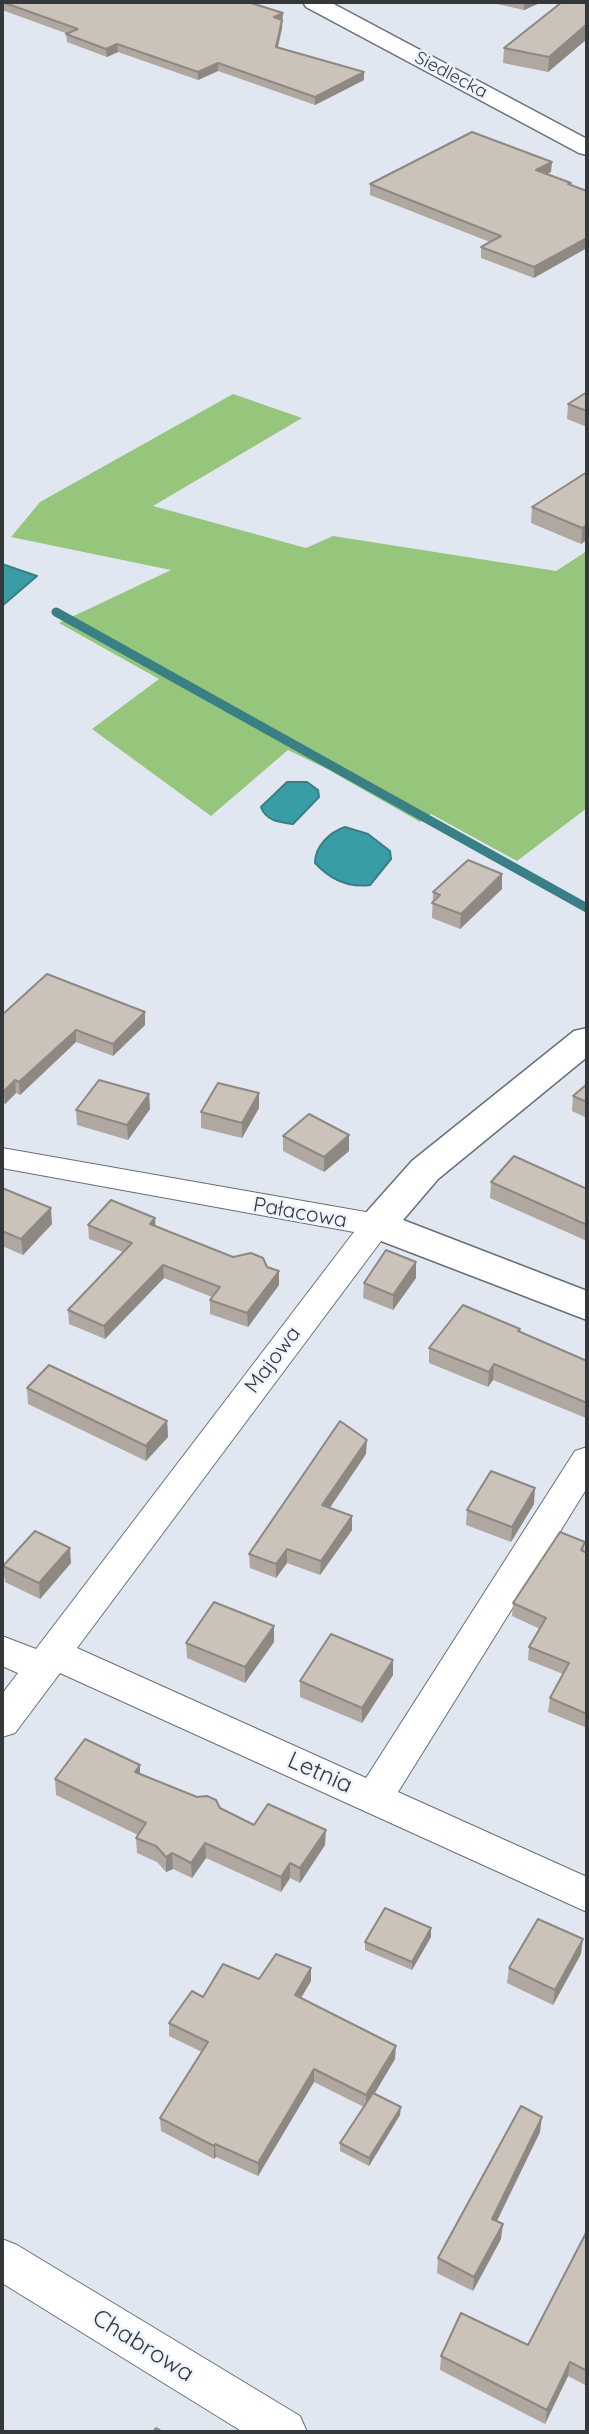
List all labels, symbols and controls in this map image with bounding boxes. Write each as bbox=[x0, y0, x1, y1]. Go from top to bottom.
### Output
street label: Siedlecka bbox=[411, 47, 491, 103]
street label: Pałacowa bbox=[251, 1192, 349, 1234]
street label: Majowa bbox=[240, 1322, 306, 1398]
street label: Letnia bbox=[283, 1746, 357, 1800]
street label: Chabrowa bbox=[87, 2304, 199, 2388]

